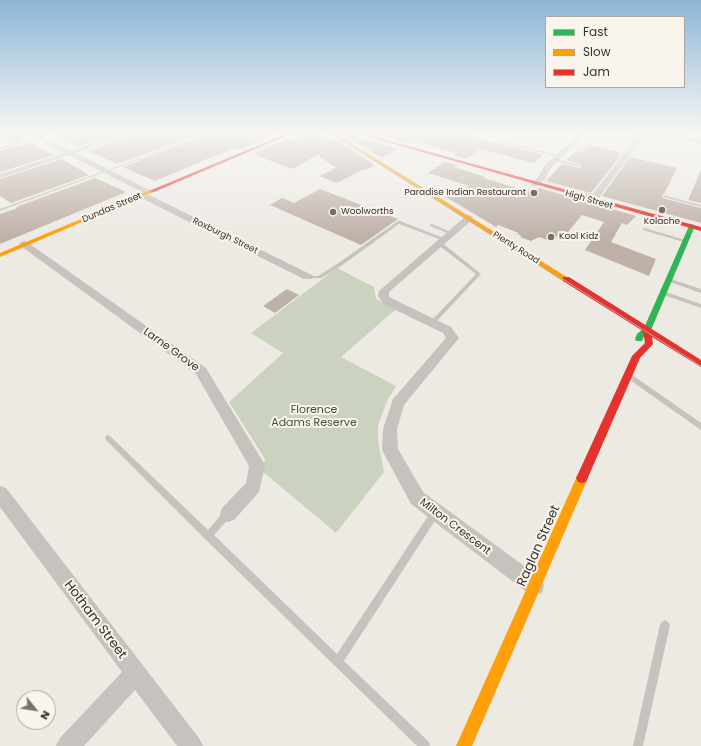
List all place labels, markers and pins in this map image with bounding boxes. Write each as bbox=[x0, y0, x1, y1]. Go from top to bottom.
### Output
place label: Paradise Indian Restaurant bbox=[404, 188, 526, 198]
marker: Paradise Indian Restaurant bbox=[529, 188, 539, 198]
marker: Kolache bbox=[657, 205, 667, 215]
marker: Woolworths bbox=[328, 207, 338, 217]
place label: Woolworths bbox=[341, 207, 394, 217]
place label: Kolache bbox=[644, 217, 680, 227]
marker: Kool Kidz bbox=[546, 232, 556, 242]
place label: Kool Kidz bbox=[559, 232, 598, 242]

